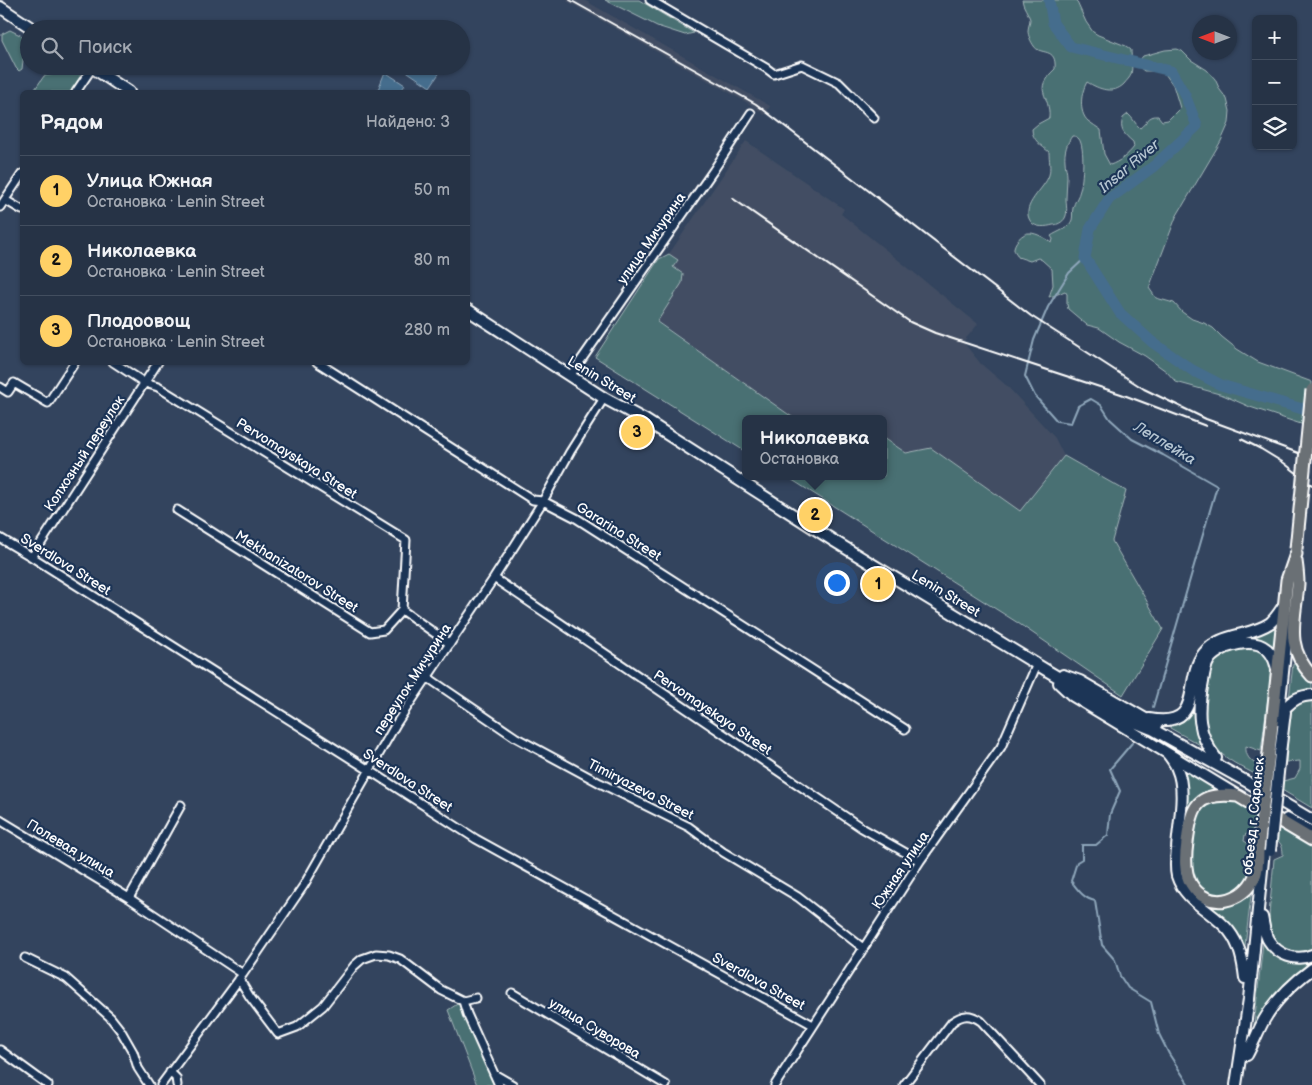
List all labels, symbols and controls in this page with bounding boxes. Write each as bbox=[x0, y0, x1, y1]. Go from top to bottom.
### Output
north arrow bbox=[1192, 15, 1237, 60]
map controls bbox=[1252, 15, 1297, 150]
button: + bbox=[1252, 15, 1297, 60]
search box bbox=[20, 20, 470, 75]
icon: search bbox=[38, 34, 66, 62]
text: Поиск bbox=[78, 36, 132, 59]
button: − bbox=[1252, 60, 1297, 105]
button: layers bbox=[1252, 105, 1297, 150]
text: Рядом bbox=[40, 110, 103, 135]
text: Найдено: 3 bbox=[366, 113, 450, 132]
water label: Insar River bbox=[1094, 135, 1165, 198]
text: Улица Южная bbox=[87, 170, 213, 193]
text: 1 bbox=[53, 181, 59, 200]
text: 50 m bbox=[414, 181, 450, 200]
street label: улица Мичурина bbox=[614, 189, 690, 287]
text: Остановка · Lenin Street bbox=[87, 193, 265, 212]
text: Николаевка bbox=[87, 240, 196, 263]
text: 2 bbox=[51, 251, 61, 270]
text: 80 m bbox=[414, 251, 450, 270]
text: Остановка · Lenin Street bbox=[87, 263, 265, 282]
text: Плодоовощ bbox=[87, 310, 190, 333]
text: 3 bbox=[51, 321, 61, 340]
text: 280 m bbox=[404, 321, 450, 340]
text: Остановка · Lenin Street bbox=[87, 333, 265, 352]
street label: Lenin Street bbox=[564, 352, 640, 407]
street label: Колхозный переулок bbox=[41, 392, 129, 514]
pin: 3 bbox=[621, 413, 653, 451]
street label: Pervomayskaya Street bbox=[233, 414, 361, 503]
popup bbox=[742, 415, 887, 480]
water label: Леплейка bbox=[1129, 417, 1199, 469]
text: Николаевка bbox=[760, 427, 869, 450]
text: Остановка bbox=[760, 450, 839, 469]
pin: 2 bbox=[799, 496, 831, 534]
street label: Gararina Street bbox=[573, 498, 665, 565]
street label: Mekhanizatorov Street bbox=[232, 527, 362, 617]
street label: Sverdlova Street bbox=[17, 530, 115, 599]
pin: 1 bbox=[862, 565, 894, 603]
street label: Lenin Street bbox=[908, 566, 984, 621]
your location bbox=[824, 570, 850, 596]
street label: переулок Мичурина bbox=[370, 620, 455, 738]
street label: Pervomayskaya Street bbox=[650, 666, 776, 759]
street label: Sverdlova Street bbox=[360, 745, 456, 816]
street label: Timiryazeva Street bbox=[585, 755, 697, 824]
street label: объезд г. Саранск bbox=[1239, 756, 1268, 876]
street label: Полевая улица bbox=[24, 816, 118, 882]
street label: Южная улица bbox=[868, 828, 933, 912]
street label: Sverdlova Street bbox=[709, 949, 809, 1014]
street label: улица Суворова bbox=[546, 994, 644, 1063]

